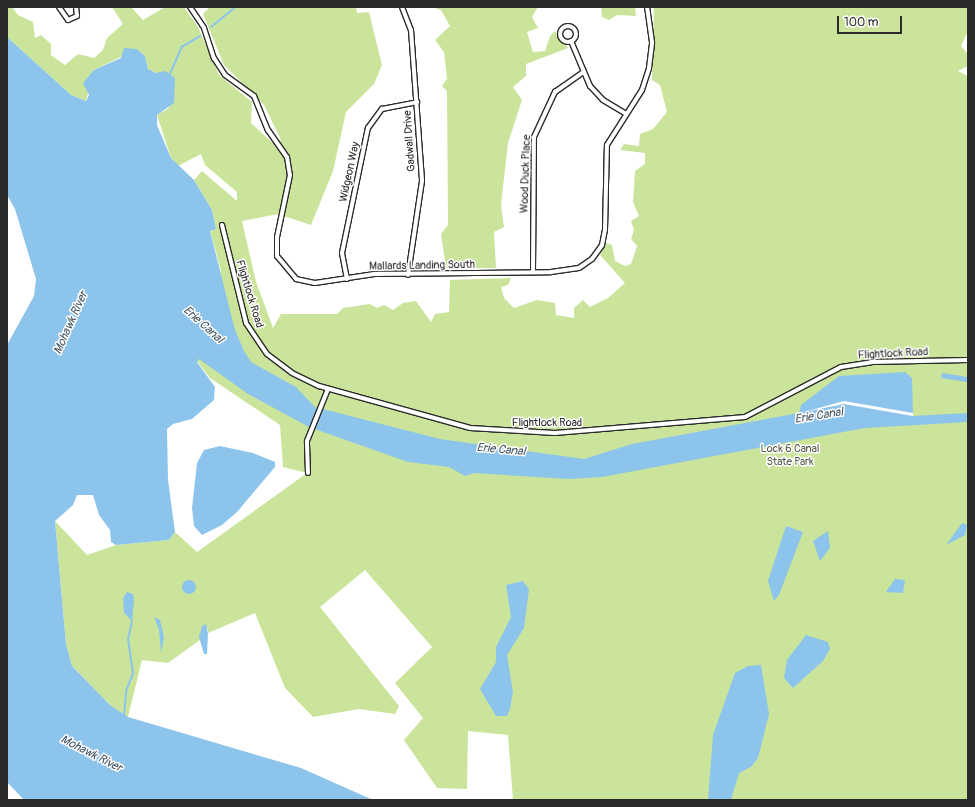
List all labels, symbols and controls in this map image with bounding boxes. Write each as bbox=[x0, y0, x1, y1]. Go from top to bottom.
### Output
scale bar bbox=[839, 8, 904, 34]
text: 100 m bbox=[844, 15, 878, 30]
street label: Gadwall Drive bbox=[401, 110, 419, 172]
street label: Wood Duck Place bbox=[518, 134, 534, 214]
street label: Widgeon Way bbox=[337, 141, 363, 203]
street label: Flightlock Road bbox=[232, 258, 266, 330]
street label: Mallards Landing South bbox=[369, 258, 475, 274]
water label: Mohawk River bbox=[51, 289, 91, 357]
water label: Erie Canal bbox=[180, 303, 226, 347]
street label: Flightlock Road bbox=[858, 346, 928, 362]
water label: Erie Canal bbox=[794, 405, 844, 427]
street label: Flightlock Road bbox=[512, 416, 582, 430]
water label: Erie Canal bbox=[476, 441, 526, 459]
park label: Lock 6 Canal State Park bbox=[761, 443, 819, 469]
water label: Mohawk River bbox=[58, 732, 124, 776]

